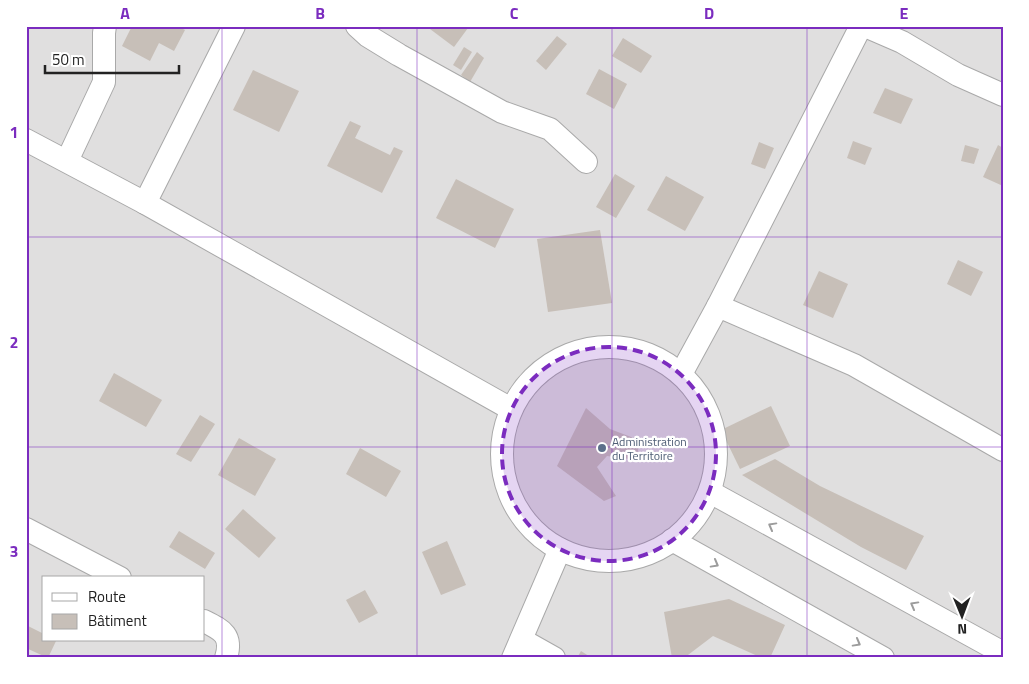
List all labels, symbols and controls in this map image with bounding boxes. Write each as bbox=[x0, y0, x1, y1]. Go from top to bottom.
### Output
text: A bbox=[120, 1, 130, 25]
text: B bbox=[315, 1, 325, 25]
text: C bbox=[510, 1, 519, 25]
text: D bbox=[704, 1, 714, 25]
text: E bbox=[900, 1, 909, 25]
scale bar bbox=[45, 42, 179, 74]
text: 50 m bbox=[52, 48, 85, 71]
text: 1 bbox=[10, 120, 18, 144]
text: 2 bbox=[10, 330, 18, 354]
place label: Administration du Territoire bbox=[612, 432, 687, 465]
marker: Administration du Territoire bbox=[596, 442, 608, 454]
one-way arrow bbox=[768, 522, 777, 532]
text: 3 bbox=[10, 539, 18, 563]
one-way arrow bbox=[710, 558, 719, 568]
legend bbox=[42, 576, 205, 642]
text: Route bbox=[88, 585, 126, 608]
north arrow bbox=[936, 592, 986, 642]
one-way arrow bbox=[910, 601, 919, 611]
text: Bâtiment bbox=[88, 609, 147, 632]
text: N bbox=[957, 619, 967, 640]
one-way arrow bbox=[852, 637, 861, 647]

